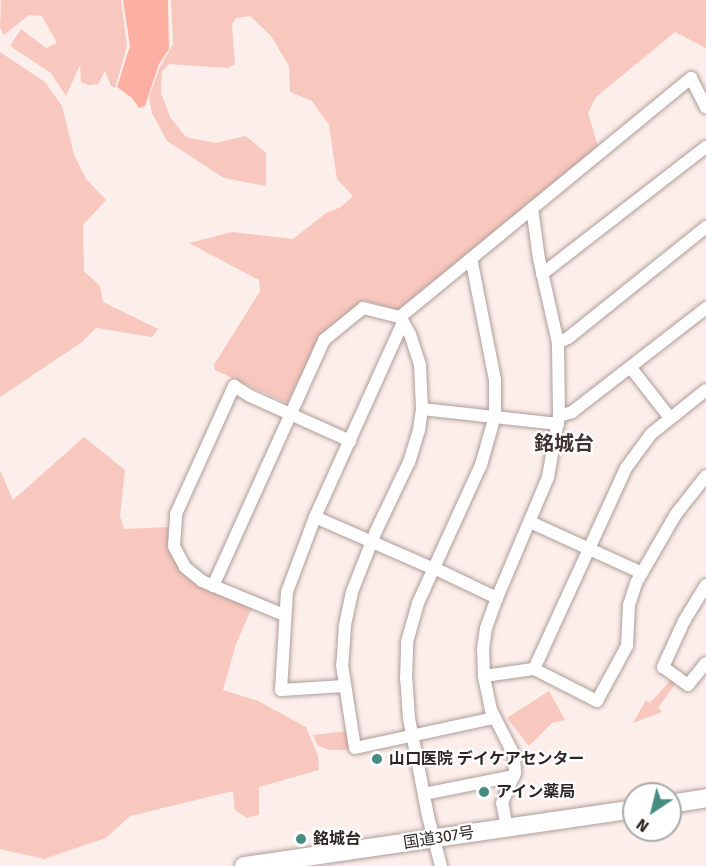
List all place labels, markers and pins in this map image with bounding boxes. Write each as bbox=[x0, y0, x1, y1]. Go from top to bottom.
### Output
place label: 山口医院 デイケアセンター bbox=[389, 749, 585, 769]
marker: 山口医院 デイケアセンター bbox=[370, 752, 384, 766]
place label: アイン薬局 bbox=[496, 782, 576, 802]
marker: アイン薬局 bbox=[477, 785, 491, 799]
place label: 銘城台 bbox=[313, 829, 361, 849]
marker: 銘城台 bbox=[294, 832, 308, 846]

